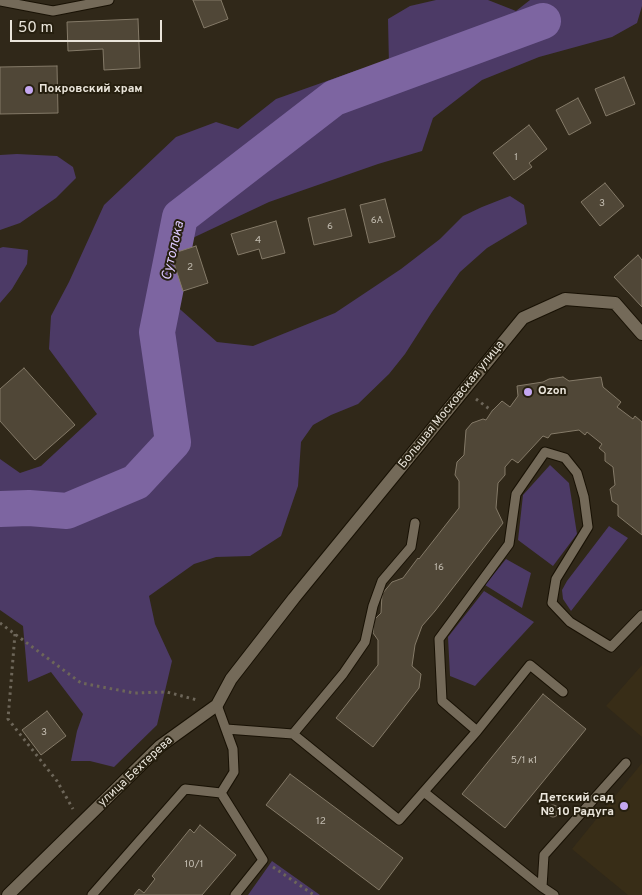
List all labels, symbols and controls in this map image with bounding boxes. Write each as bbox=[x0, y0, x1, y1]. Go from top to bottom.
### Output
scale bar bbox=[12, 10, 165, 42]
text: 50 m bbox=[18, 19, 53, 38]
place label: Покровский храм bbox=[39, 83, 143, 97]
marker: Покровский храм bbox=[23, 84, 35, 96]
house number: 1 bbox=[514, 152, 518, 164]
house number: 3 bbox=[599, 198, 605, 210]
house number: 6А bbox=[371, 215, 383, 227]
water label: Сутолока bbox=[159, 220, 189, 282]
house number: 6 bbox=[327, 221, 333, 233]
house number: 4 bbox=[255, 235, 261, 247]
house number: 2 bbox=[187, 262, 193, 274]
street label: Большая Московская улица bbox=[396, 338, 508, 472]
place label: Ozon bbox=[538, 385, 567, 399]
marker: Ozon bbox=[522, 386, 534, 398]
house number: 16 bbox=[434, 562, 444, 574]
house number: 3 bbox=[41, 727, 47, 739]
street label: улица Бехтерева bbox=[96, 734, 176, 810]
house number: 5/1 к1 bbox=[511, 755, 537, 767]
place label: Детский сад № 10 Радуга bbox=[539, 792, 614, 820]
marker: Детский сад № 10 Радуга bbox=[618, 800, 630, 812]
house number: 12 bbox=[316, 816, 326, 828]
house number: 10/1 bbox=[185, 859, 203, 871]

